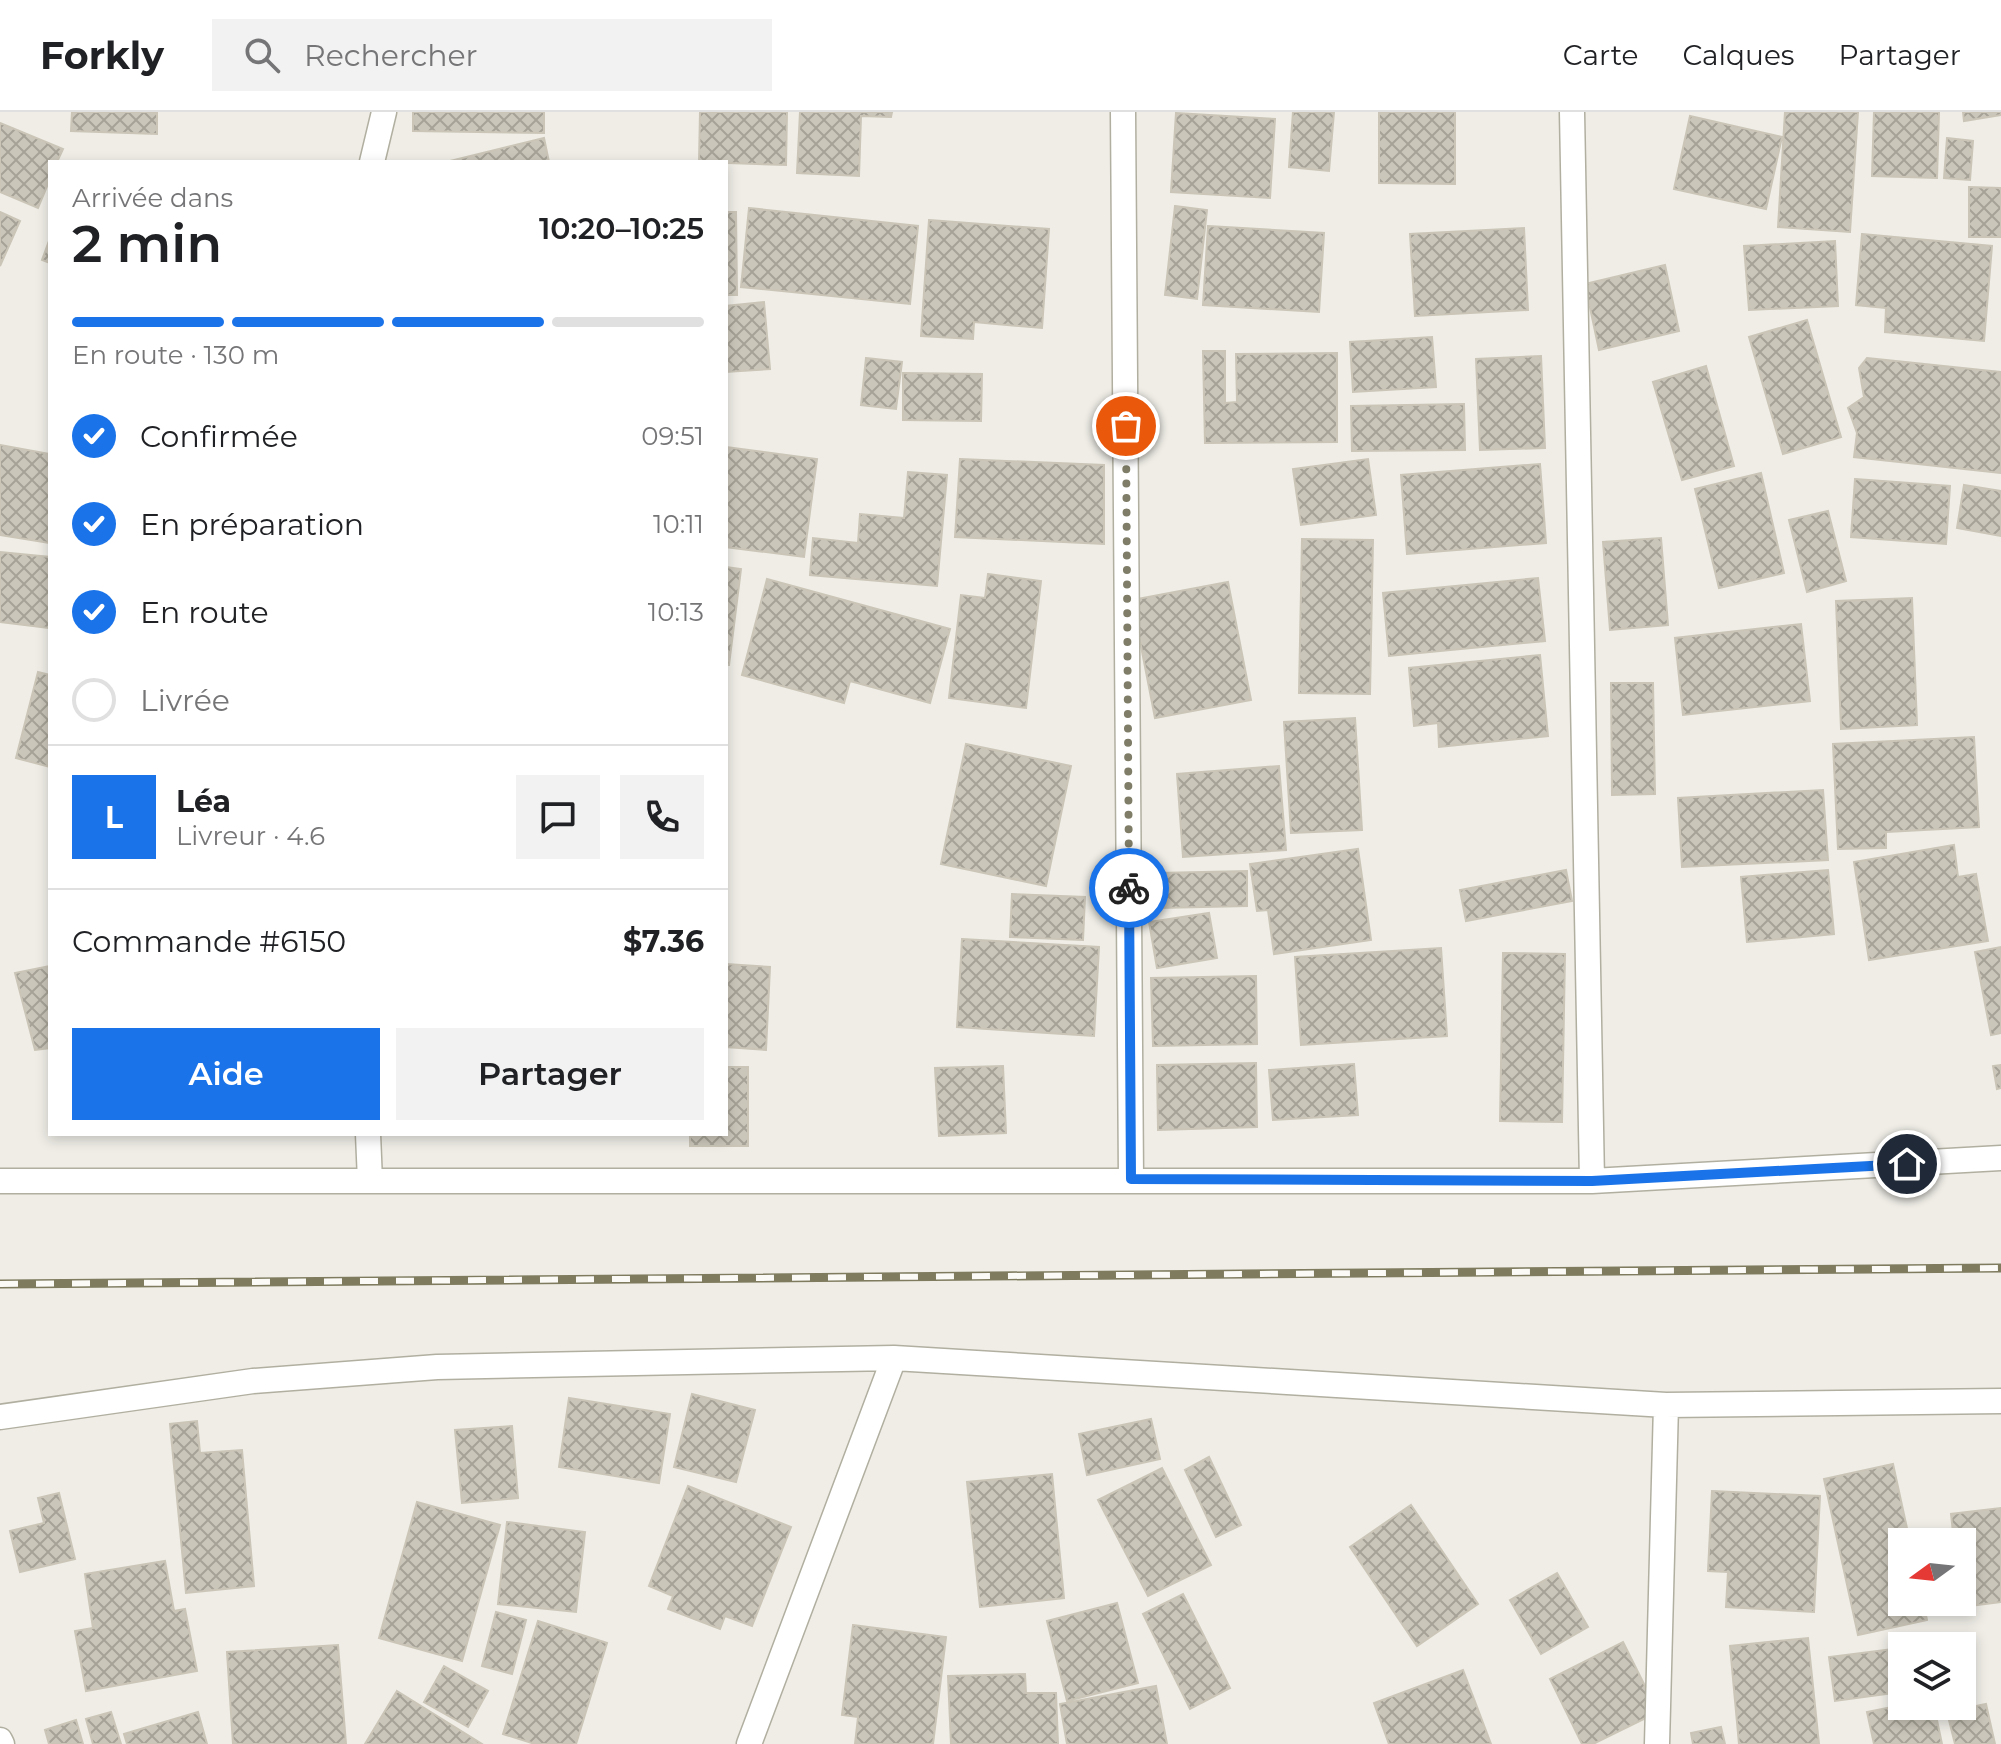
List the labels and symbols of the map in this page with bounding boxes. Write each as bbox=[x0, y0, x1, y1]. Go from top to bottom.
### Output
pin bbox=[1092, 392, 1160, 460]
courier bbox=[1089, 848, 1169, 928]
pin bbox=[1873, 1130, 1941, 1198]
north arrow bbox=[1888, 1528, 1976, 1616]

